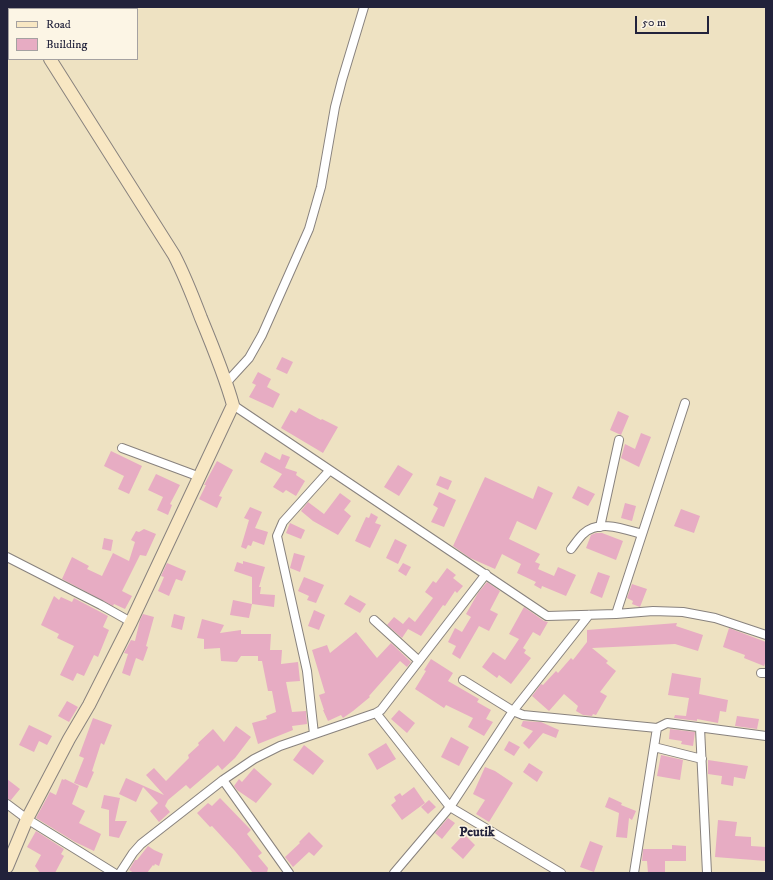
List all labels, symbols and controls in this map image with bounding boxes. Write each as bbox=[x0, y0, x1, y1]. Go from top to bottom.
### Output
legend bbox=[8, 8, 138, 60]
scale bar bbox=[637, 8, 711, 34]
text: 50 m bbox=[642, 15, 666, 30]
text: Road bbox=[46, 17, 71, 32]
text: Building bbox=[46, 37, 87, 52]
district label: Peutik bbox=[459, 825, 495, 841]

